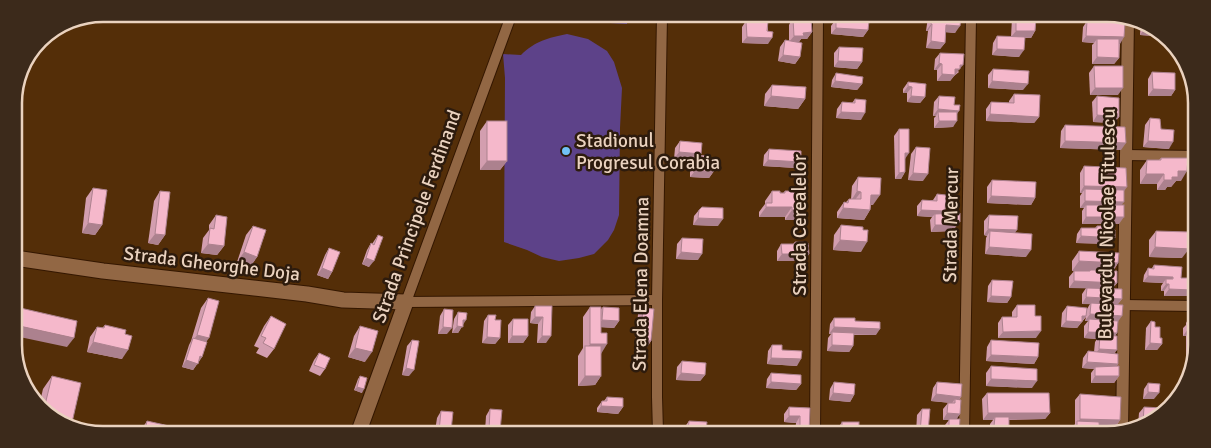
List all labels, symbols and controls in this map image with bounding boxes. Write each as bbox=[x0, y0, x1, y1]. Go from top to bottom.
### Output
street label: Strada Principele Ferdinand bbox=[367, 106, 467, 326]
street label: Bulevardul Nicolae Titulescu bbox=[1093, 108, 1121, 340]
place label: Stadionul Progresul Corabia bbox=[576, 129, 720, 175]
marker: Stadionul Progresul Corabia bbox=[560, 145, 572, 157]
street label: Strada Cerealelor bbox=[788, 154, 812, 296]
street label: Strada Mercur bbox=[938, 167, 964, 283]
street label: Strada Elena Doamna bbox=[627, 197, 655, 371]
street label: Strada Gheorghe Doja bbox=[122, 241, 301, 287]

